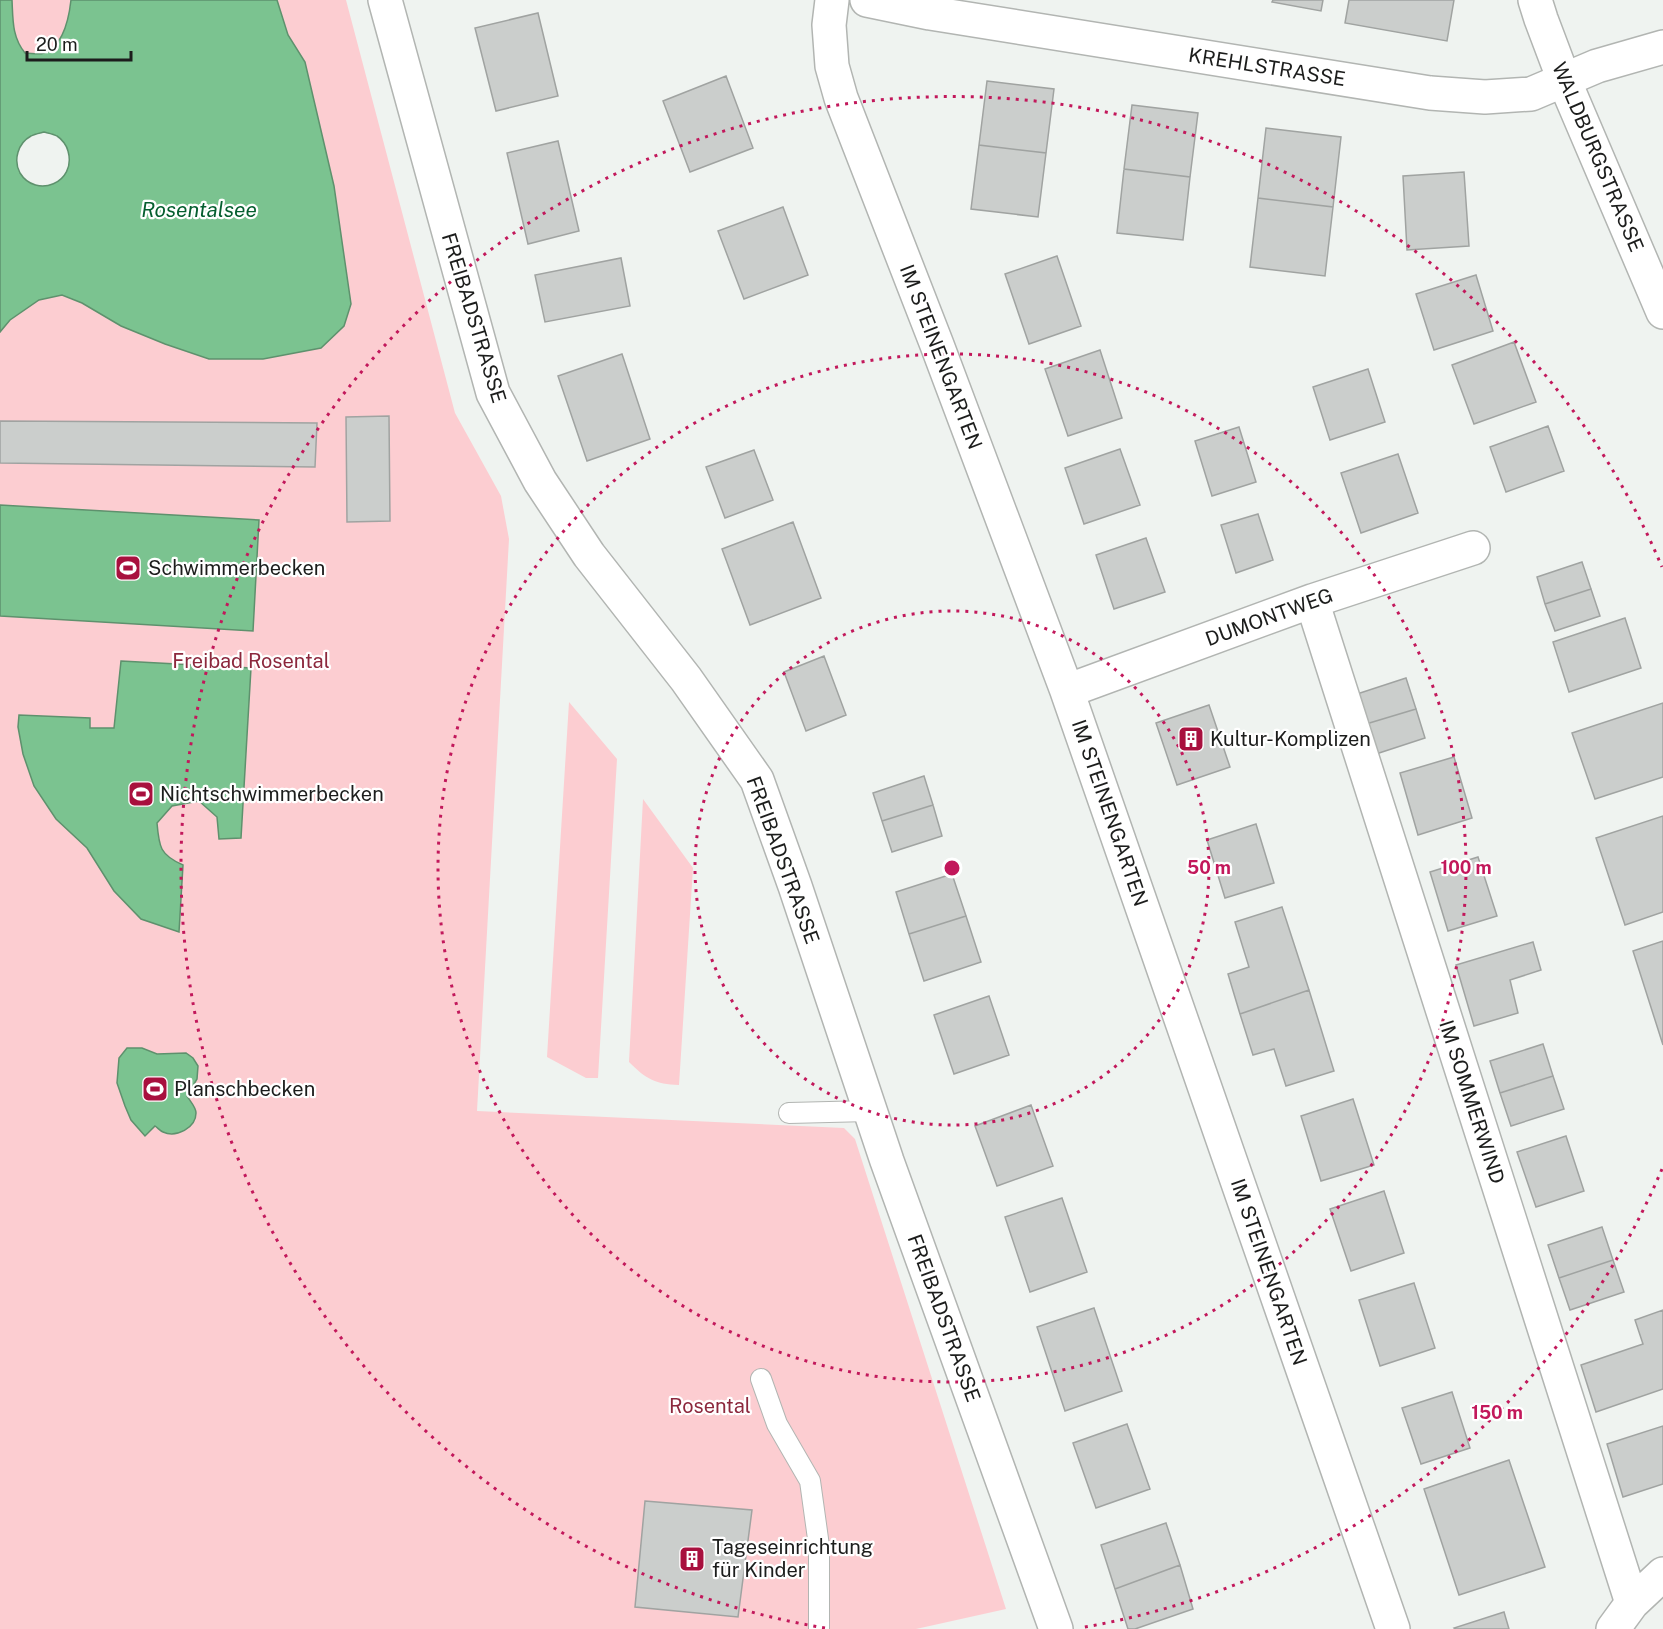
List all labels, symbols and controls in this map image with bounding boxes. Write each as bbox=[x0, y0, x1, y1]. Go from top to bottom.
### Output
scale bar bbox=[27, 24, 130, 62]
text: 20 m bbox=[36, 34, 78, 55]
street label: KREHLSTRASSE bbox=[1187, 43, 1347, 91]
street label: WALDBURGSTRASSE bbox=[1547, 59, 1649, 255]
water label: Rosentalsee bbox=[141, 197, 257, 222]
street label: FREIBADSTRASSE bbox=[437, 230, 511, 406]
street label: IM STEINENGARTEN bbox=[895, 261, 987, 453]
sports icon: Schwimmerbecken bbox=[113, 553, 143, 583]
place label: Schwimmerbecken bbox=[148, 556, 325, 580]
street label: DUMONTWEG bbox=[1202, 583, 1336, 651]
park label: Freibad Rosental bbox=[172, 649, 330, 673]
street label: IM STEINENGARTEN bbox=[1067, 717, 1153, 909]
building icon: Kultur-Komplizen bbox=[1176, 724, 1206, 754]
place label: Kultur-Komplizen bbox=[1210, 727, 1371, 751]
street label: FREIBADSTRASSE bbox=[742, 773, 824, 947]
sports icon: Nichtschwimmerbecken bbox=[126, 779, 156, 809]
place label: Nichtschwimmerbecken bbox=[160, 782, 384, 806]
text: 50 m bbox=[1187, 857, 1231, 878]
text: 100 m bbox=[1440, 857, 1492, 878]
centre of rings bbox=[942, 858, 962, 878]
street label: IM SOMMERWIND bbox=[1434, 1017, 1510, 1187]
sports icon: Planschbecken bbox=[140, 1074, 170, 1104]
place label: Planschbecken bbox=[174, 1077, 315, 1101]
street label: IM STEINENGARTEN bbox=[1226, 1176, 1312, 1368]
street label: FREIBADSTRASSE bbox=[903, 1231, 985, 1405]
park label: Rosental bbox=[669, 1394, 751, 1418]
text: 150 m bbox=[1471, 1402, 1523, 1423]
place label: Tageseinrichtung für Kinder bbox=[712, 1535, 873, 1582]
building icon: Tageseinrichtung für Kinder bbox=[677, 1544, 707, 1574]

